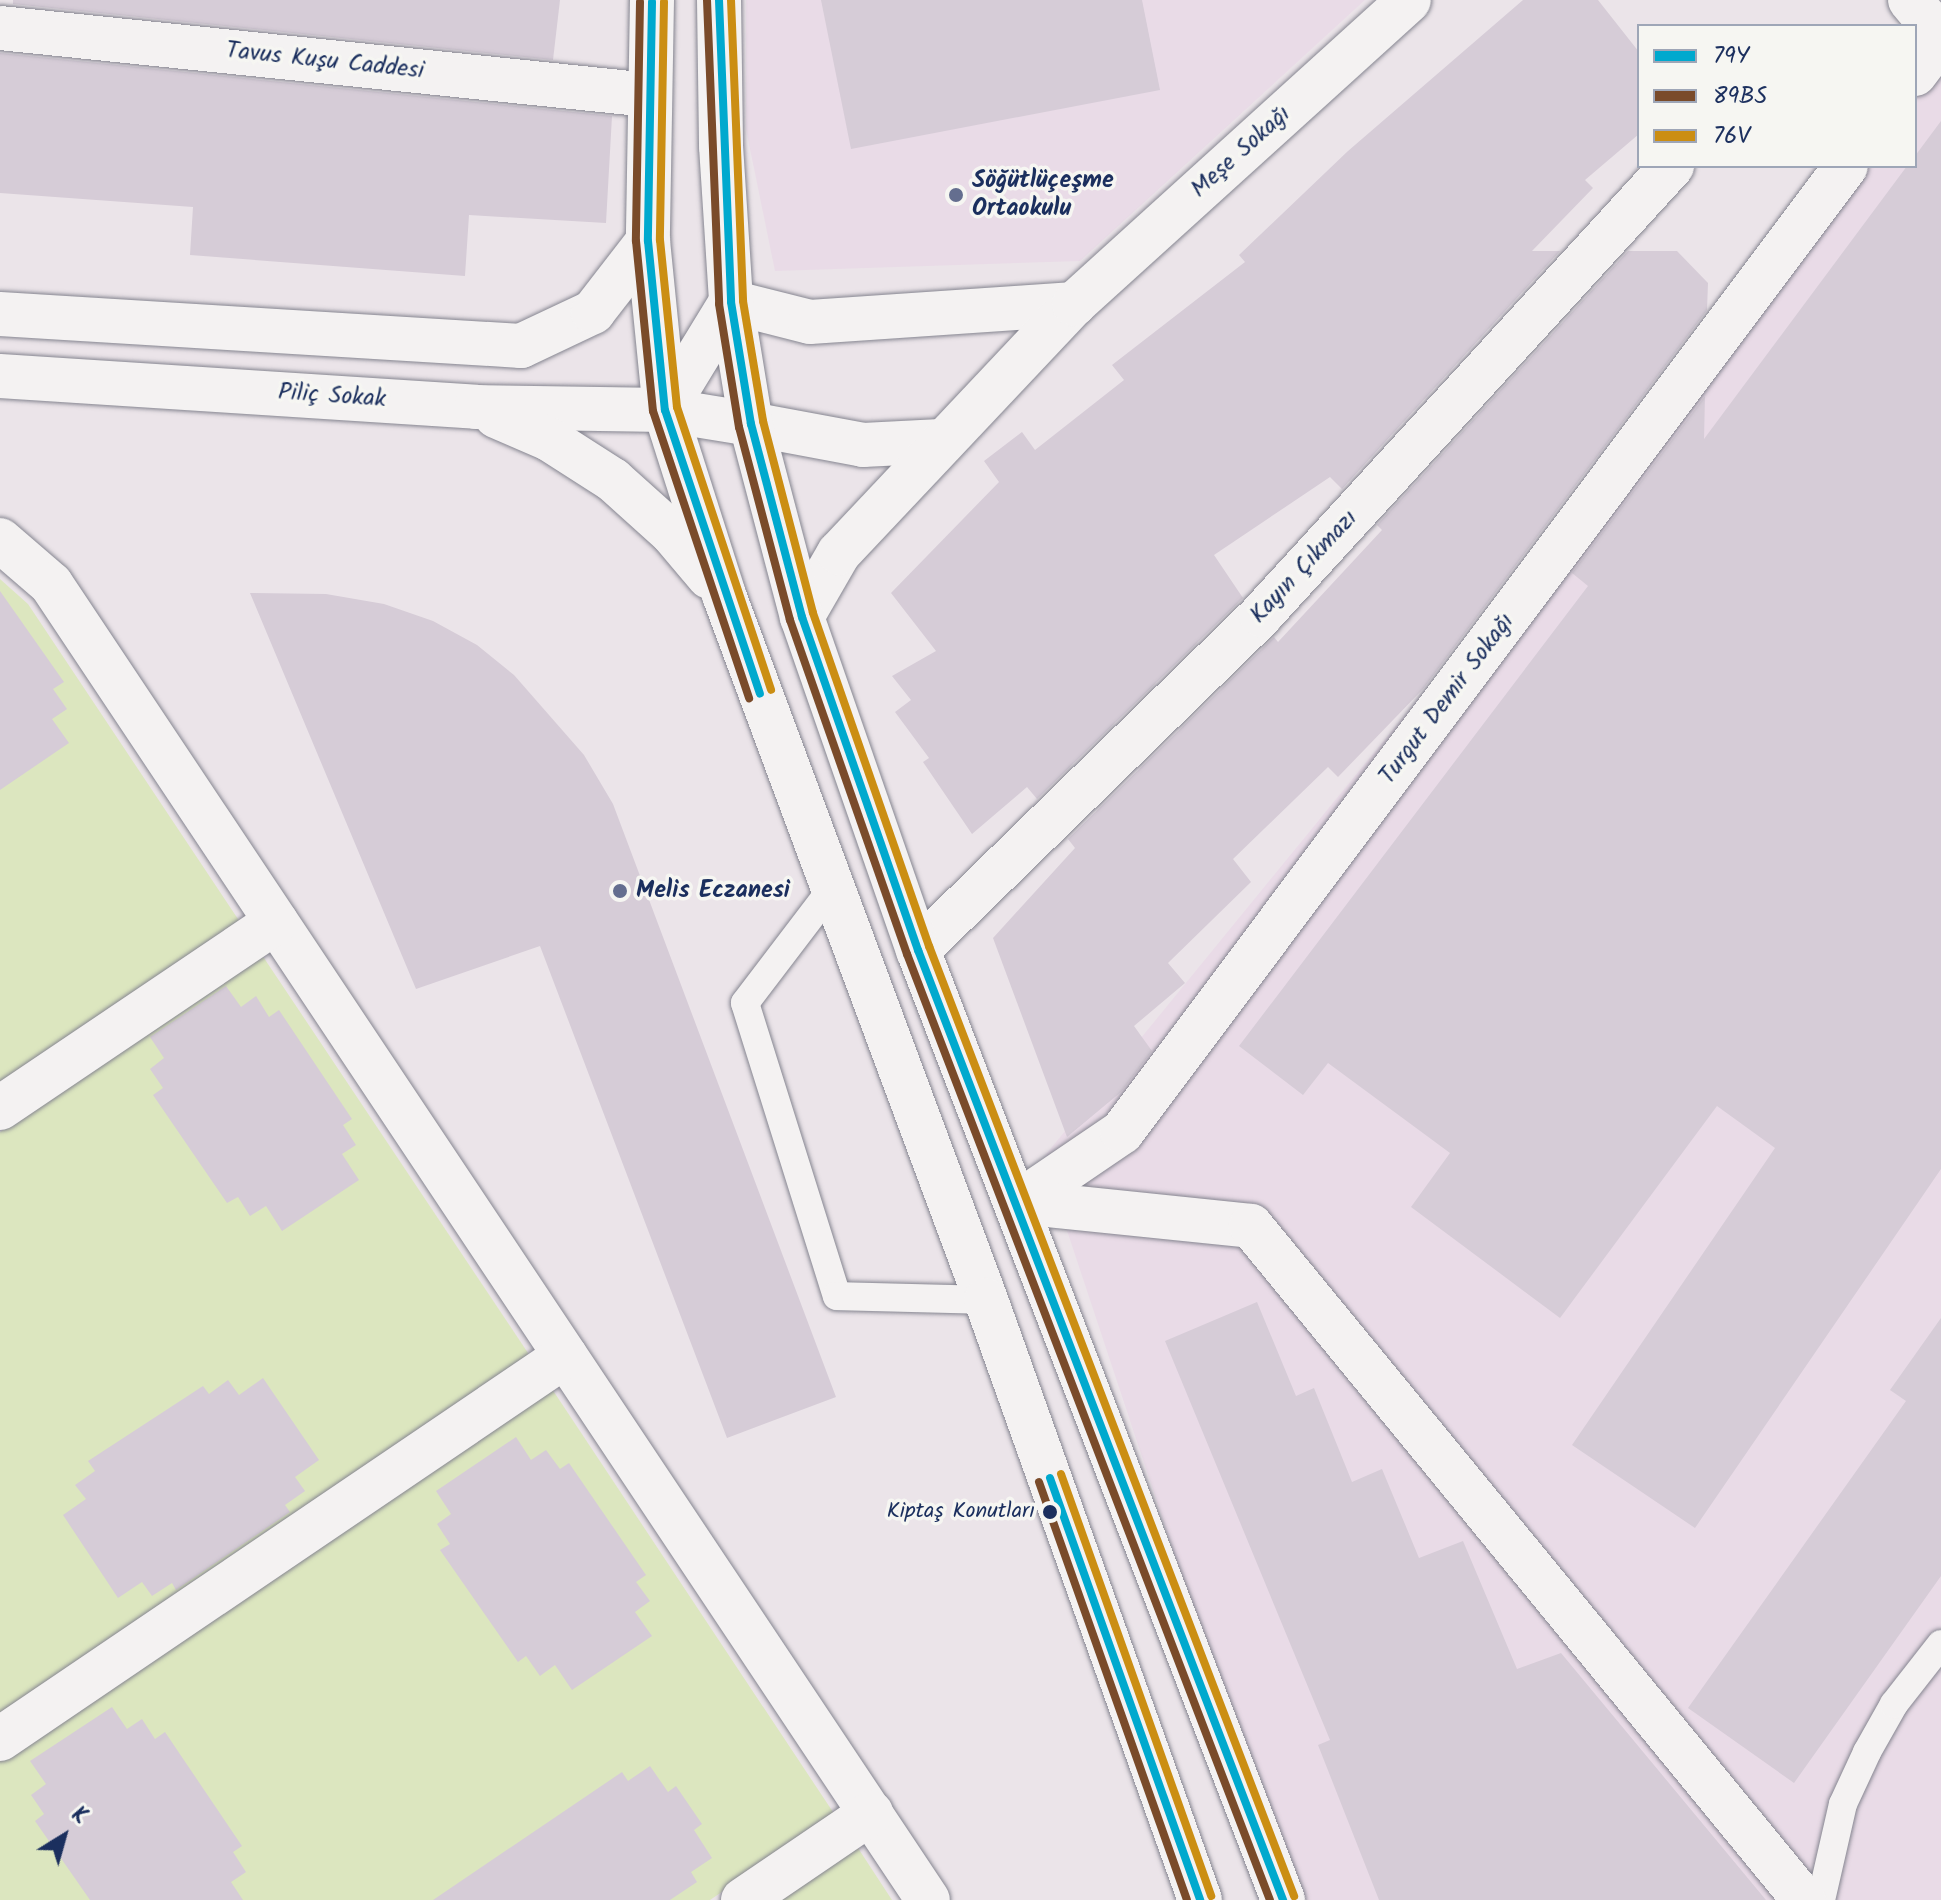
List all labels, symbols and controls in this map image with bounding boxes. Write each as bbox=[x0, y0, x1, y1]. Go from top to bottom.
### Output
legend bbox=[1637, 24, 1917, 168]
street label: Tavus Kuşu Caddesi bbox=[225, 36, 425, 86]
text: 79Y bbox=[1713, 37, 1750, 76]
text: 89BS bbox=[1713, 77, 1767, 116]
street label: Meşe Sokağı bbox=[1185, 100, 1297, 204]
text: 76V bbox=[1713, 117, 1750, 156]
place label: Söğütlüçeşme Ortaokulu bbox=[972, 167, 1114, 223]
marker: Söğütlüçeşme Ortaokulu bbox=[947, 186, 965, 204]
street label: Piliç Sokak bbox=[277, 378, 387, 414]
street label: Kayın Çıkmazı bbox=[1244, 504, 1364, 630]
street label: Turgut Demir Sokağı bbox=[1373, 608, 1521, 790]
place label: Melis Eczanesi bbox=[636, 877, 790, 905]
marker: Melis Eczanesi bbox=[611, 882, 629, 900]
place label: Kiptaş Konutları bbox=[887, 1499, 1035, 1525]
marker: Kiptaş Konutları bbox=[1042, 1504, 1058, 1520]
north arrow bbox=[24, 1796, 104, 1876]
text: K bbox=[63, 1798, 95, 1834]

